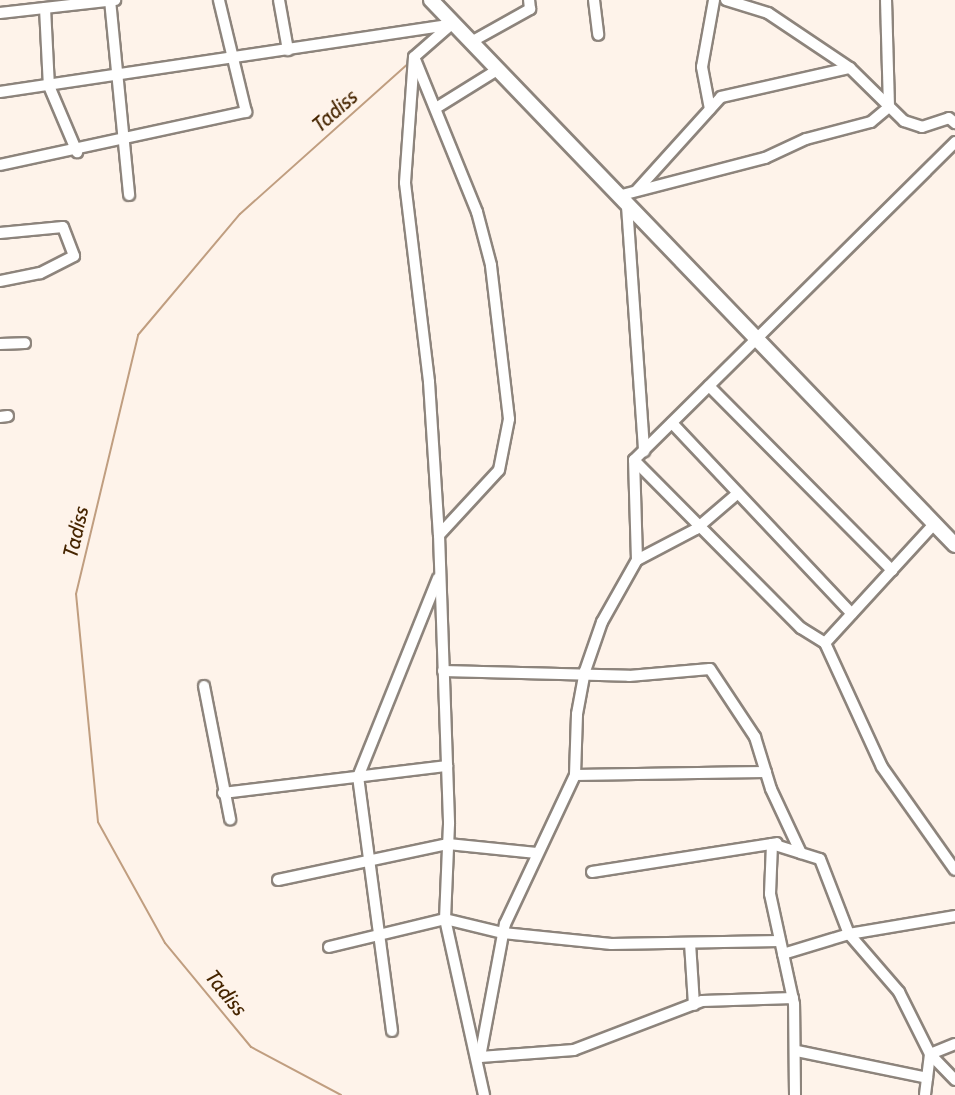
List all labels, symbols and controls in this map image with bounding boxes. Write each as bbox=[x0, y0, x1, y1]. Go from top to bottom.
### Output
water label: Tadiss bbox=[307, 84, 363, 138]
water label: Tadiss bbox=[58, 504, 94, 560]
water label: Tadiss bbox=[200, 965, 252, 1021]

